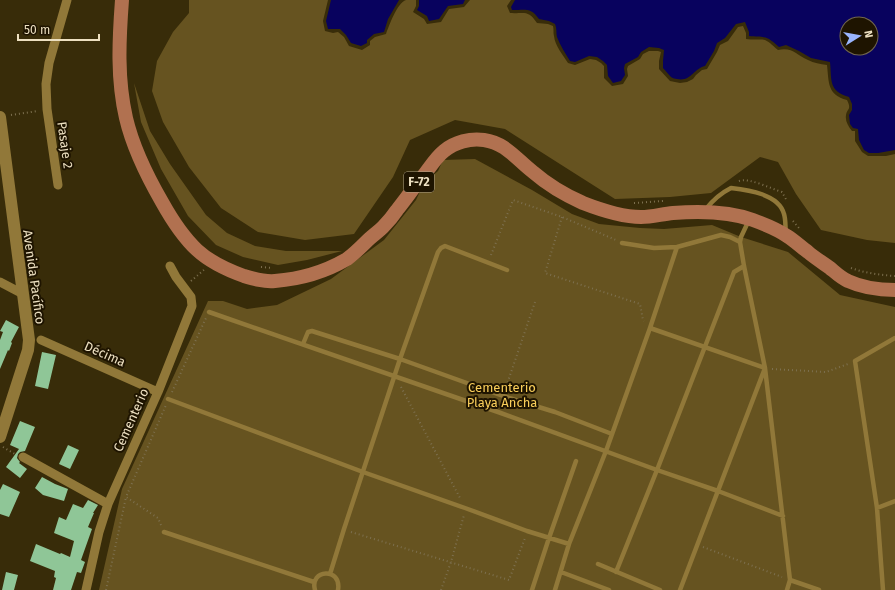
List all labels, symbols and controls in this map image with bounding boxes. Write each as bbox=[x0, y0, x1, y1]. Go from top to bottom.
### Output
scale bar bbox=[18, 16, 99, 42]
north arrow bbox=[839, 16, 879, 56]
text: 50 m bbox=[24, 23, 50, 37]
text: N bbox=[861, 29, 875, 39]
street label: Pasaje 2 bbox=[54, 121, 76, 169]
road number: F-72 bbox=[404, 172, 434, 192]
street label: Avenida Pacífico bbox=[20, 229, 48, 325]
street label: Décima bbox=[82, 338, 128, 370]
park label: Cementerio Playa Ancha bbox=[467, 380, 537, 410]
street label: Cementerio bbox=[110, 386, 152, 454]

